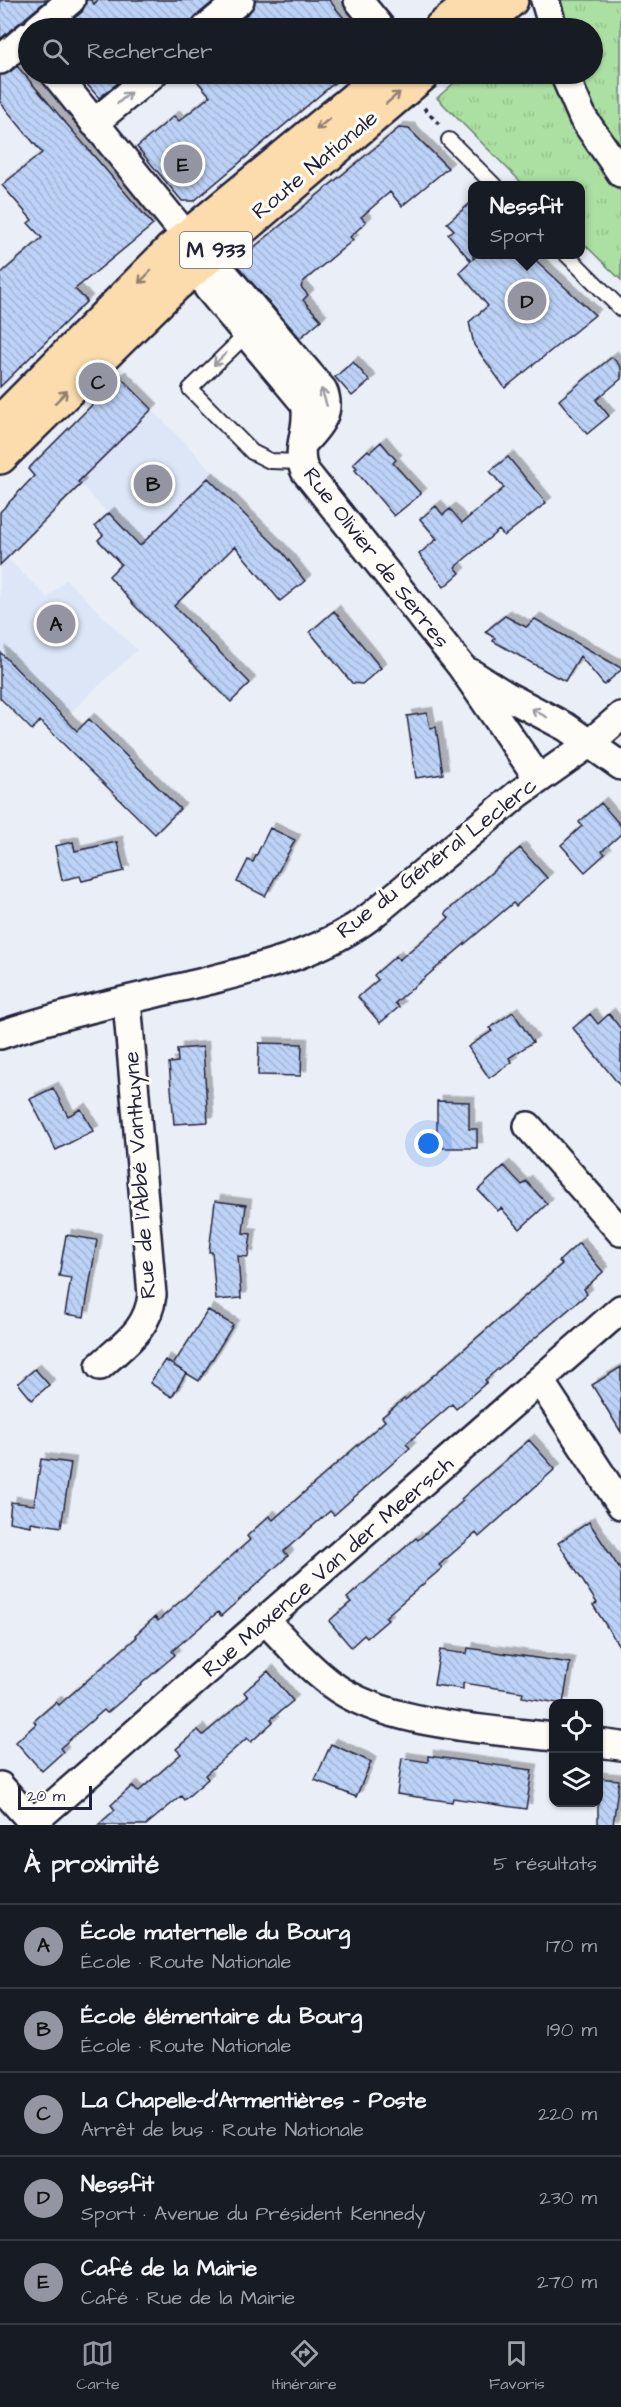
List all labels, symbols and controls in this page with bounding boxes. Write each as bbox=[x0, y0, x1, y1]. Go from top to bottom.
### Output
search box bbox=[18, 18, 603, 84]
icon: search bbox=[39, 35, 72, 68]
text: Rechercher bbox=[87, 36, 212, 67]
one-way arrow bbox=[116, 91, 131, 105]
one-way arrow bbox=[385, 92, 401, 105]
street label: Route Nationale bbox=[245, 103, 385, 227]
one-way arrow bbox=[315, 117, 331, 130]
pin: E bbox=[164, 142, 202, 186]
popup bbox=[468, 181, 585, 259]
text: Nessfit bbox=[490, 191, 563, 222]
text: Sport bbox=[490, 222, 544, 250]
road number: M 933 bbox=[180, 232, 252, 268]
one-way arrow bbox=[137, 270, 152, 285]
pin: D bbox=[508, 278, 546, 324]
one-way arrow bbox=[212, 352, 227, 367]
pin: C bbox=[78, 360, 118, 404]
one-way arrow bbox=[318, 388, 329, 407]
one-way arrow bbox=[53, 390, 68, 404]
street label: Rue Olivier de Serres bbox=[295, 461, 457, 655]
pin: B bbox=[134, 462, 172, 506]
pin: A bbox=[36, 602, 76, 646]
one-way arrow bbox=[531, 707, 548, 719]
street label: Rue du Général Leclerc bbox=[330, 770, 544, 946]
street label: Rue de l'Abbé Vanthuyne bbox=[116, 1050, 165, 1300]
your location bbox=[414, 1129, 443, 1158]
street label: Rue Maxence Van der Meersch bbox=[196, 1449, 460, 1685]
map controls bbox=[549, 1699, 603, 1807]
button: locate bbox=[549, 1699, 603, 1753]
button: layers bbox=[549, 1753, 603, 1807]
scale bar bbox=[18, 1783, 92, 1810]
text: 20 m bbox=[27, 1785, 65, 1807]
text: À proximité bbox=[24, 1846, 159, 1882]
text: 5 résultats bbox=[493, 1850, 597, 1878]
text: École maternelle du Bourg bbox=[81, 1917, 350, 1948]
text: A bbox=[37, 1932, 50, 1960]
text: 170 m bbox=[546, 1932, 597, 1960]
text: École · Route Nationale bbox=[81, 1948, 291, 1976]
text: École élémentaire du Bourg bbox=[81, 2001, 362, 2032]
text: B bbox=[36, 2016, 51, 2044]
text: 190 m bbox=[547, 2016, 597, 2044]
text: École · Route Nationale bbox=[81, 2032, 291, 2060]
text: La Chapelle-d'Armentières – Poste bbox=[81, 2085, 427, 2116]
text: C bbox=[36, 2100, 51, 2128]
text: 220 m bbox=[538, 2100, 597, 2128]
text: Arrêt de bus · Route Nationale bbox=[81, 2116, 364, 2144]
text: Nessfit bbox=[81, 2169, 154, 2200]
text: D bbox=[37, 2184, 50, 2212]
text: 230 m bbox=[539, 2184, 597, 2212]
text: Sport · Avenue du Président Kennedy bbox=[81, 2200, 425, 2228]
text: Café de la Mairie bbox=[81, 2253, 257, 2284]
text: E bbox=[38, 2268, 49, 2296]
text: 270 m bbox=[537, 2268, 597, 2296]
text: Café · Rue de la Mairie bbox=[81, 2284, 295, 2312]
tab: Carte bbox=[76, 2337, 120, 2395]
tab: Itinéraire bbox=[272, 2337, 337, 2395]
tab: Favoris bbox=[489, 2337, 545, 2395]

